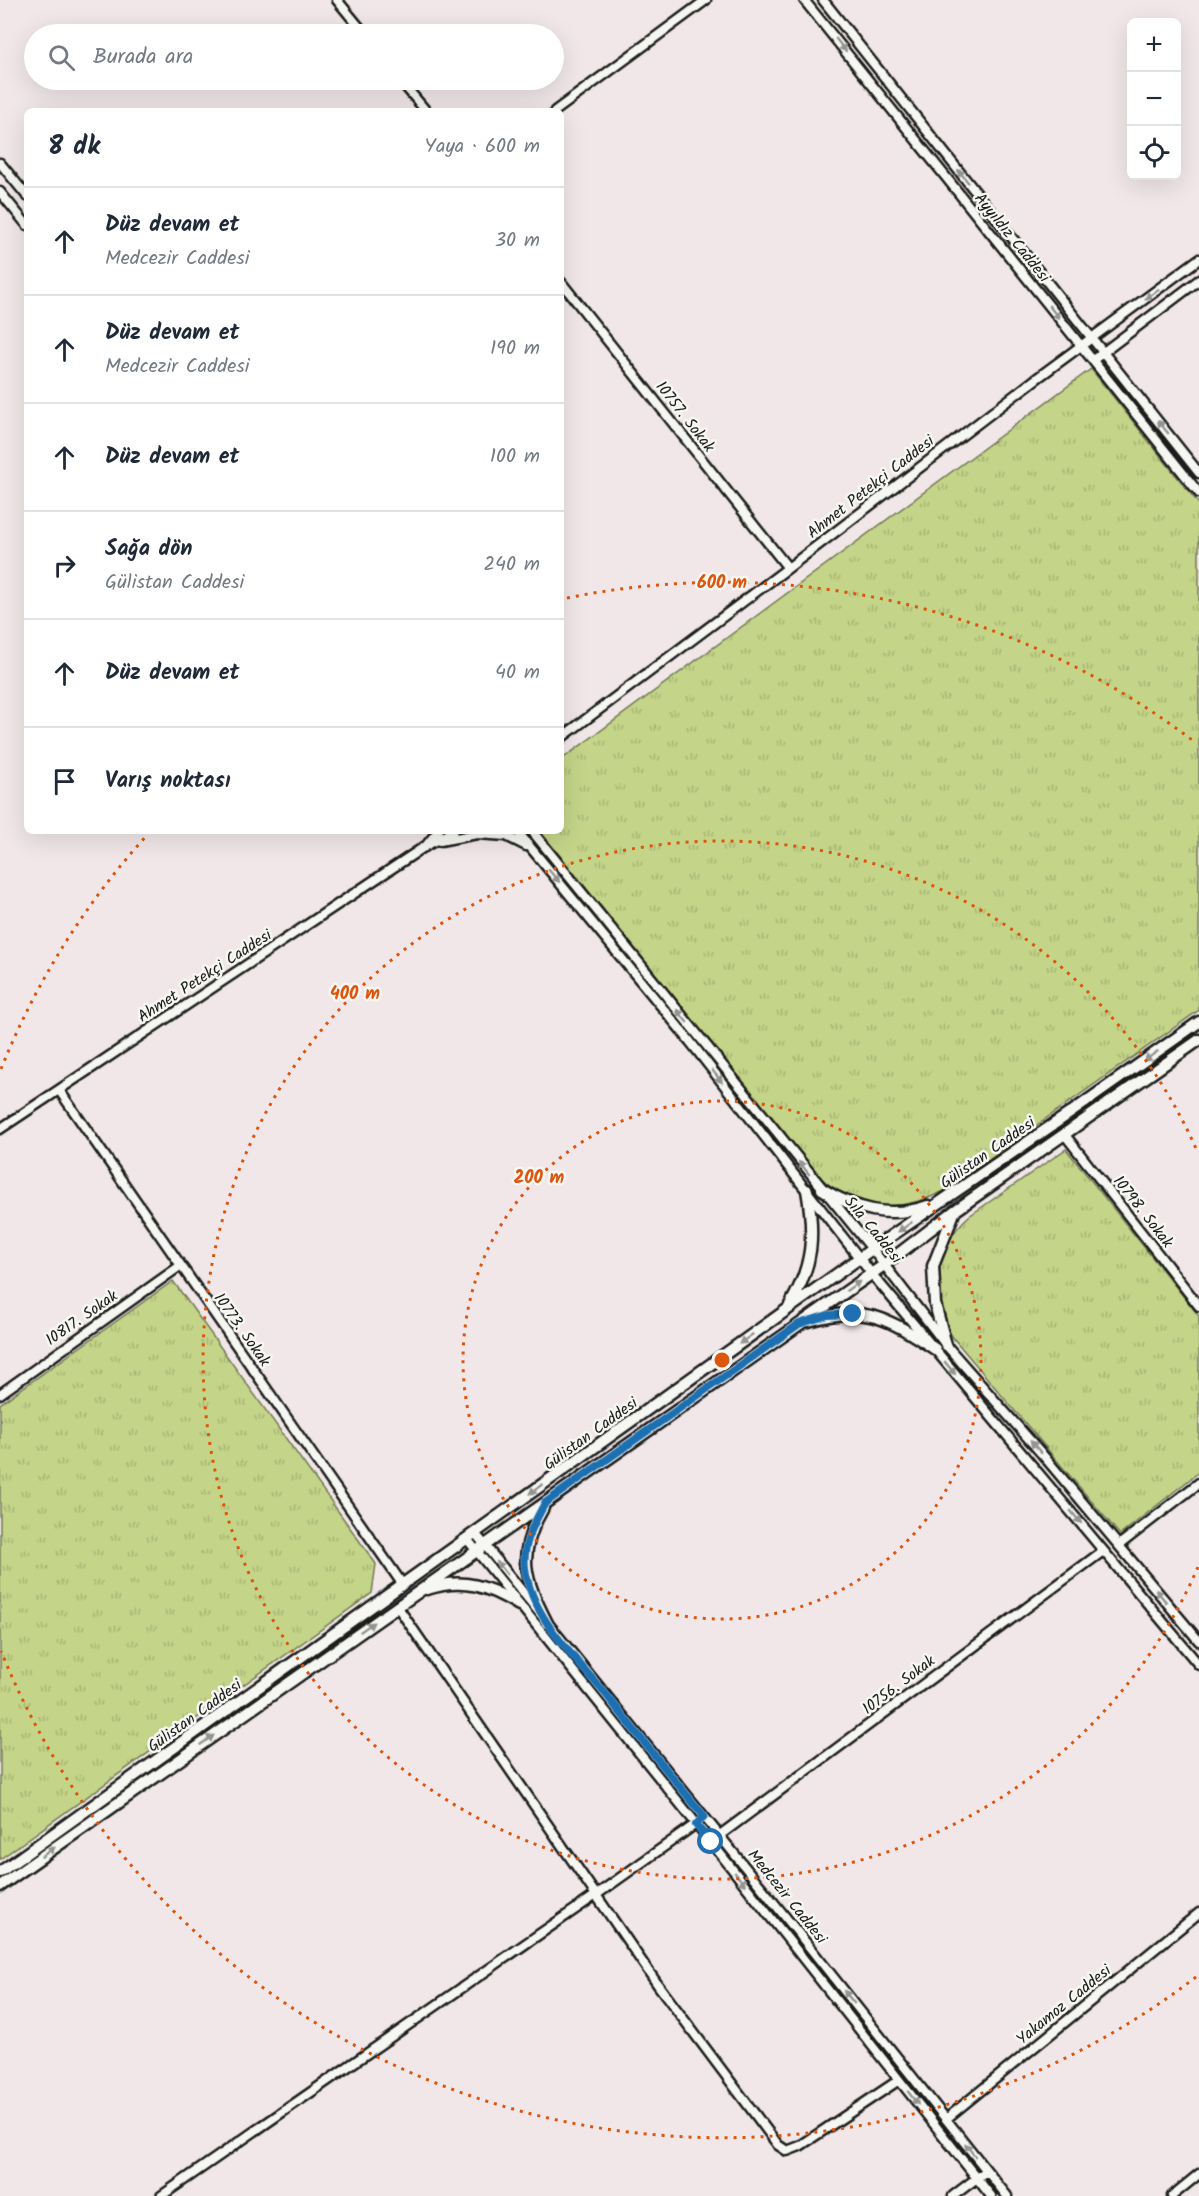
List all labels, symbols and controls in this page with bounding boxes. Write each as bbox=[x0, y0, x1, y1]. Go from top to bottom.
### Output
map controls bbox=[1127, 18, 1181, 180]
button: + bbox=[1127, 18, 1181, 72]
search box bbox=[24, 24, 564, 90]
one-way arrow bbox=[834, 37, 847, 53]
text: Burada ara bbox=[93, 40, 193, 75]
icon: search bbox=[45, 41, 78, 74]
button: − bbox=[1127, 72, 1181, 126]
text: 8 dk bbox=[48, 126, 100, 168]
button: locate bbox=[1127, 126, 1181, 180]
text: Yaya · 600 m bbox=[425, 131, 540, 163]
one-way arrow bbox=[956, 168, 969, 184]
street label: Ayyıldız Caddesi bbox=[968, 188, 1057, 289]
text: Düz devam et bbox=[105, 208, 239, 243]
icon: ahead bbox=[48, 225, 81, 258]
text: 30 m bbox=[495, 225, 540, 257]
text: Medcezir Caddesi bbox=[105, 243, 249, 275]
one-way arrow bbox=[1145, 288, 1161, 300]
one-way arrow bbox=[1048, 304, 1061, 320]
text: Düz devam et bbox=[105, 316, 239, 351]
icon: ahead bbox=[48, 333, 81, 366]
text: 190 m bbox=[490, 333, 540, 365]
text: Medcezir Caddesi bbox=[105, 351, 249, 383]
street label: 10757. Sokak bbox=[649, 376, 721, 458]
one-way arrow bbox=[1156, 419, 1169, 435]
street label: Ahmet Petekçi Caddesi bbox=[802, 429, 941, 545]
text: Düz devam et bbox=[105, 440, 239, 475]
icon: ahead bbox=[48, 441, 81, 474]
text: 100 m bbox=[490, 441, 540, 473]
text: Sağa dön bbox=[105, 532, 192, 567]
icon: right bbox=[48, 549, 81, 582]
text: 240 m bbox=[483, 549, 540, 581]
text: Gülistan Caddesi bbox=[105, 567, 244, 599]
text: 600 m bbox=[697, 569, 747, 598]
text: Düz devam et bbox=[105, 656, 239, 691]
icon: ahead bbox=[48, 657, 81, 690]
text: 40 m bbox=[495, 657, 540, 689]
text: Varış noktası bbox=[105, 764, 231, 799]
icon: arrive bbox=[48, 765, 81, 798]
one-way arrow bbox=[547, 868, 560, 883]
street label: Ahmet Petekçi Caddesi bbox=[133, 923, 278, 1029]
text: 400 m bbox=[330, 980, 380, 1009]
one-way arrow bbox=[675, 1008, 688, 1024]
one-way arrow bbox=[1144, 1050, 1160, 1062]
one-way arrow bbox=[711, 1068, 724, 1084]
street label: Gülistan Caddesi bbox=[935, 1110, 1042, 1195]
one-way arrow bbox=[799, 1160, 811, 1175]
text: 200 m bbox=[514, 1164, 565, 1193]
street label: 10798. Sokak bbox=[1106, 1170, 1180, 1254]
street label: Sıla Caddesi bbox=[838, 1190, 909, 1270]
one-way arrow bbox=[897, 1221, 913, 1232]
one-way arrow bbox=[844, 1280, 860, 1292]
street label: 10817. Sokak bbox=[40, 1284, 124, 1352]
street label: 10773. Sokak bbox=[207, 1288, 277, 1372]
route end bbox=[839, 1300, 865, 1326]
one-way arrow bbox=[738, 1333, 754, 1345]
centre of rings bbox=[712, 1350, 732, 1370]
one-way arrow bbox=[944, 1360, 957, 1376]
street label: Gülistan Caddesi bbox=[538, 1391, 644, 1477]
one-way arrow bbox=[1029, 1439, 1042, 1455]
one-way arrow bbox=[528, 1483, 543, 1495]
one-way arrow bbox=[1069, 1509, 1082, 1525]
one-way arrow bbox=[496, 1561, 509, 1576]
one-way arrow bbox=[1155, 1588, 1168, 1604]
one-way arrow bbox=[359, 1622, 374, 1634]
street label: 10756. Sokak bbox=[857, 1649, 941, 1721]
street label: Gülistan Caddesi bbox=[142, 1673, 248, 1759]
one-way arrow bbox=[199, 1734, 215, 1746]
route start bbox=[697, 1828, 723, 1854]
street label: Medcezir Caddesi bbox=[741, 1844, 834, 1951]
one-way arrow bbox=[39, 1846, 55, 1858]
one-way arrow bbox=[734, 1871, 747, 1887]
street label: Yakamoz Caddesi bbox=[1011, 1958, 1118, 2051]
one-way arrow bbox=[843, 1990, 856, 2005]
one-way arrow bbox=[907, 2090, 920, 2106]
one-way arrow bbox=[964, 2142, 977, 2158]

